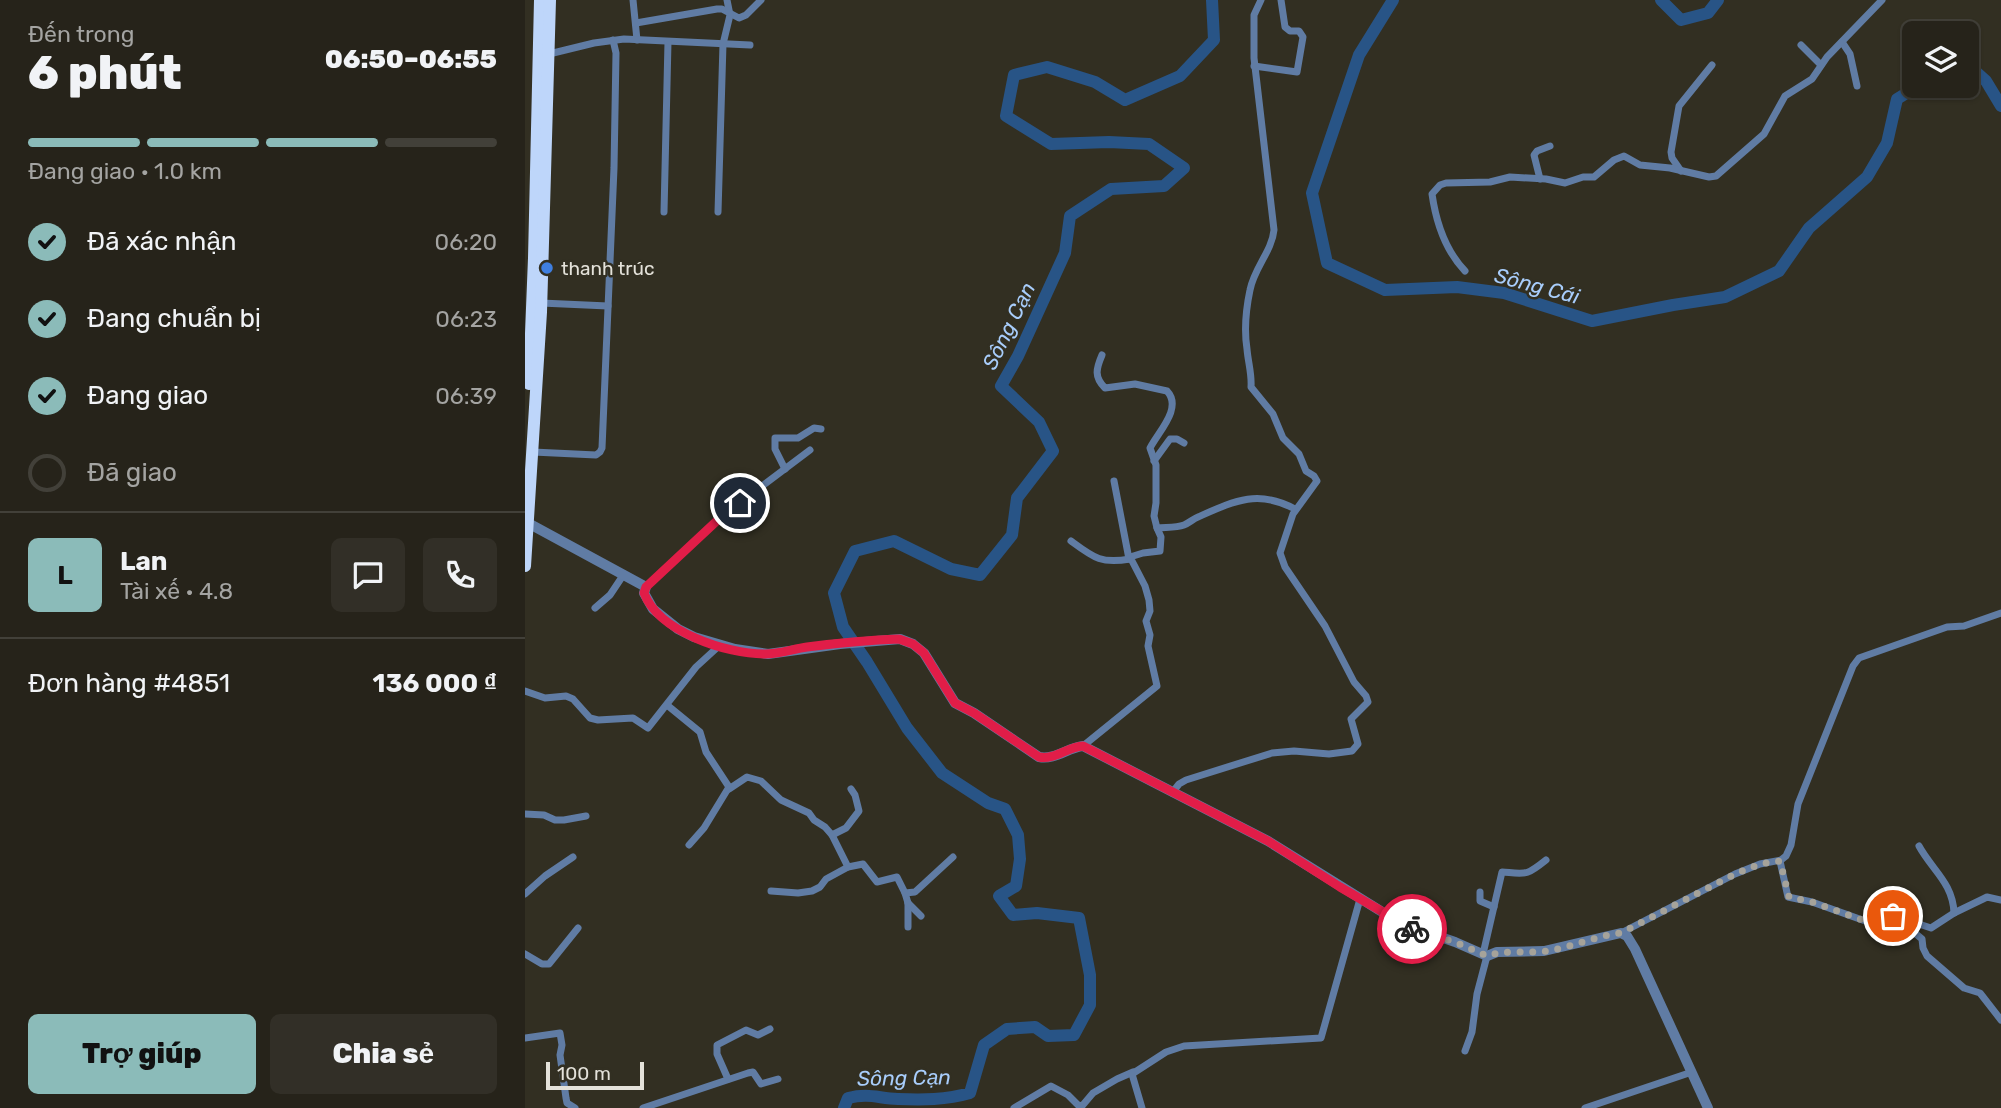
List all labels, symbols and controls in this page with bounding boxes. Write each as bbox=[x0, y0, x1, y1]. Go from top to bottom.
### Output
text: Đến trong bbox=[28, 20, 134, 48]
map controls bbox=[1902, 21, 1979, 98]
button: layers bbox=[1902, 21, 1979, 98]
text: 06:50–06:55 bbox=[325, 44, 497, 75]
text: 6 phút bbox=[28, 46, 182, 101]
text: Đang giao · 1.0 km bbox=[28, 157, 222, 185]
icon: check bbox=[28, 223, 66, 261]
text: Đã xác nhận bbox=[87, 226, 237, 257]
text: 06:20 bbox=[435, 228, 497, 256]
place label: thanh trúc bbox=[561, 257, 654, 280]
marker: thanh trúc bbox=[539, 260, 555, 276]
water label: Sông Cái bbox=[1492, 262, 1583, 309]
water label: Sông Cạn bbox=[977, 278, 1040, 373]
icon: check bbox=[28, 300, 66, 338]
text: Đang chuẩn bị bbox=[87, 303, 261, 334]
text: 06:23 bbox=[435, 305, 497, 333]
icon: check bbox=[28, 377, 66, 415]
text: Đang giao bbox=[87, 380, 208, 411]
text: 06:39 bbox=[435, 382, 497, 410]
text: Đã giao bbox=[87, 457, 177, 488]
pin bbox=[710, 473, 770, 533]
icon: home bbox=[721, 484, 759, 522]
button: chat bbox=[331, 538, 405, 612]
button: phone bbox=[423, 538, 497, 612]
text: Lan bbox=[120, 546, 168, 577]
text: L bbox=[57, 560, 73, 591]
text: Tài xế · 4.8 bbox=[120, 577, 233, 605]
text: Đơn hàng #4851 bbox=[28, 668, 230, 699]
text: 136 000 ₫ bbox=[373, 668, 497, 699]
pin bbox=[1863, 886, 1923, 946]
courier bbox=[1377, 894, 1447, 964]
icon: bag bbox=[1874, 897, 1912, 935]
icon: bike bbox=[1393, 910, 1431, 948]
button: Trợ giúp bbox=[28, 1014, 256, 1094]
button: Chia sẻ bbox=[270, 1014, 497, 1094]
scale bar bbox=[546, 1059, 644, 1091]
text: 100 m bbox=[557, 1062, 611, 1085]
water label: Sông Cạn bbox=[857, 1064, 951, 1091]

